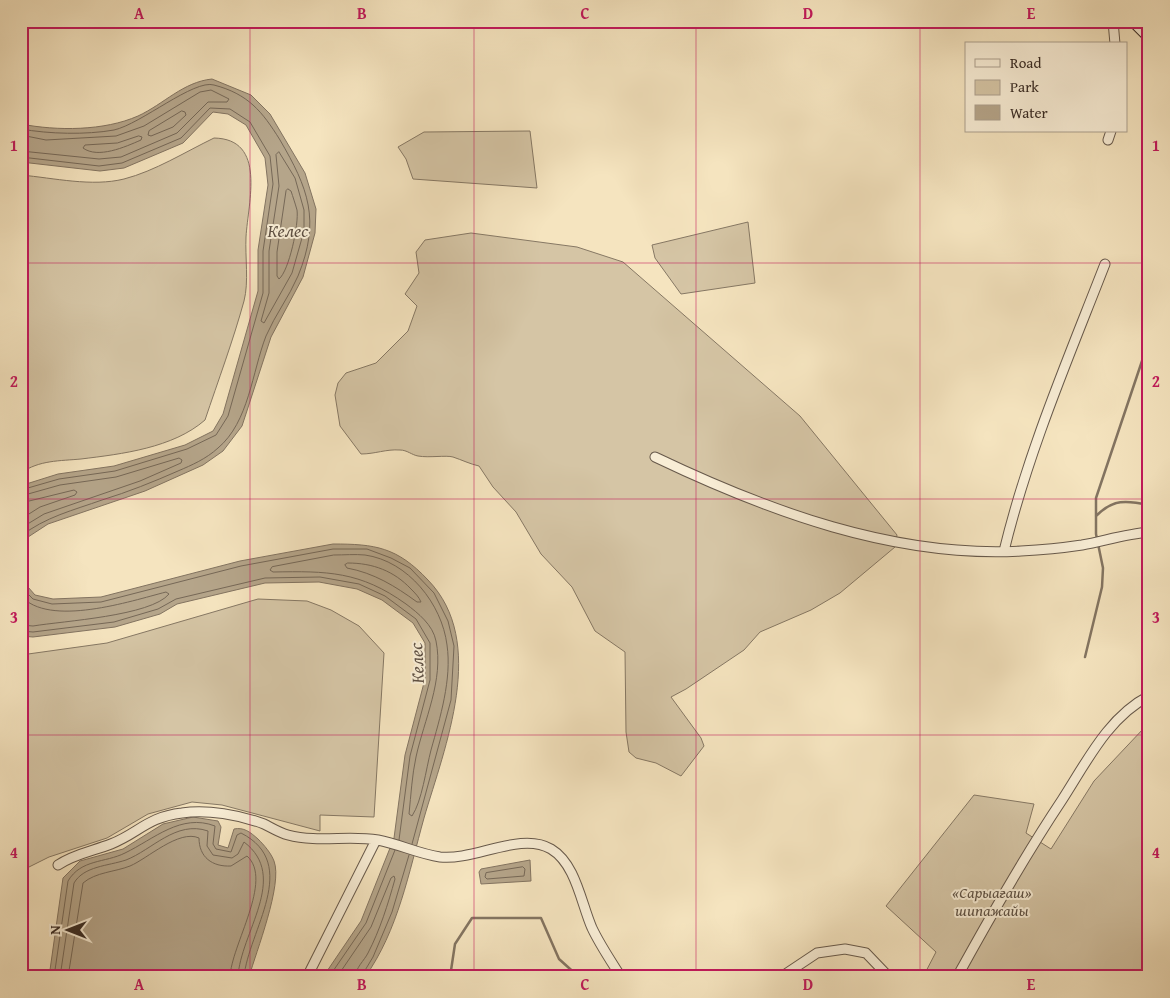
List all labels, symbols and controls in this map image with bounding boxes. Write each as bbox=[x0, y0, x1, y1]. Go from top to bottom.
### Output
text: A bbox=[134, 1, 145, 25]
text: B bbox=[357, 1, 367, 25]
text: C bbox=[580, 1, 590, 25]
text: D bbox=[803, 1, 813, 25]
text: E bbox=[1027, 1, 1036, 25]
legend bbox=[965, 42, 1128, 132]
text: Road bbox=[1010, 52, 1041, 73]
text: Park bbox=[1010, 76, 1039, 97]
text: Water bbox=[1010, 102, 1048, 123]
text: 1 bbox=[10, 133, 18, 157]
text: 1 bbox=[1152, 133, 1160, 157]
water label: Келес bbox=[268, 217, 309, 244]
text: 2 bbox=[10, 369, 18, 393]
text: 2 bbox=[1152, 369, 1160, 393]
text: 3 bbox=[10, 605, 18, 629]
text: 3 bbox=[1152, 605, 1160, 629]
water label: Келес bbox=[402, 641, 431, 684]
text: 4 bbox=[10, 840, 18, 864]
text: 4 bbox=[1152, 840, 1160, 864]
park label: «Сарыағаш» шипажайы bbox=[952, 880, 1032, 922]
north arrow bbox=[42, 906, 92, 956]
text: N bbox=[45, 925, 65, 935]
text: A bbox=[134, 972, 145, 996]
text: B bbox=[357, 972, 367, 996]
text: C bbox=[580, 972, 590, 996]
text: D bbox=[803, 972, 813, 996]
text: E bbox=[1027, 972, 1036, 996]

